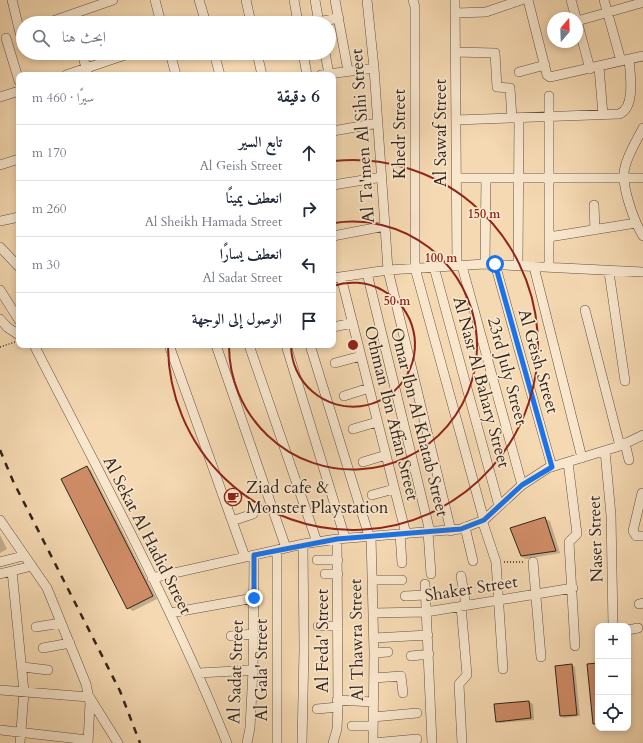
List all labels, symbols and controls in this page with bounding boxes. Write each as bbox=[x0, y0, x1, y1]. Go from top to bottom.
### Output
north arrow bbox=[547, 12, 583, 48]
search box bbox=[16, 16, 336, 60]
icon: search bbox=[30, 27, 52, 49]
text: ابحث هنا bbox=[62, 27, 106, 47]
street label: Al Ta'men Al Sihi Street bbox=[345, 47, 380, 224]
street label: Al Sawaf Street bbox=[429, 78, 452, 187]
text: 6 دقيقة bbox=[277, 85, 320, 108]
street label: Khedr Street bbox=[388, 88, 411, 179]
text: سيرًا · 460 m bbox=[32, 89, 94, 107]
text: تابع السير bbox=[239, 132, 282, 152]
icon: ahead bbox=[298, 142, 320, 164]
text: 170 m bbox=[32, 144, 66, 162]
text: Al Geish Street bbox=[200, 157, 282, 175]
text: انعطف يمينًا bbox=[226, 188, 282, 208]
icon: right bbox=[298, 198, 320, 220]
text: 260 m bbox=[32, 200, 66, 218]
text: 150 m bbox=[468, 206, 501, 222]
text: Al Sheikh Hamada Street bbox=[145, 213, 282, 231]
text: انعطف يسارًا bbox=[220, 244, 282, 264]
text: 100 m bbox=[425, 250, 458, 266]
icon: left bbox=[298, 254, 320, 276]
route start bbox=[486, 255, 504, 273]
text: 30 m bbox=[32, 256, 60, 274]
text: Al Sadat Street bbox=[202, 269, 282, 287]
text: 50 m bbox=[384, 293, 411, 309]
street label: Al Nasr Al Bahary Street bbox=[448, 294, 516, 471]
street label: Al Geish Street bbox=[513, 306, 565, 417]
text: الوصول إلى الوجهة bbox=[192, 309, 282, 329]
icon: arrive bbox=[298, 310, 320, 332]
street label: 23rd July Street bbox=[482, 314, 533, 428]
street label: Othman Ibn Affan Street bbox=[359, 323, 425, 503]
street label: Omar Ibn Al Khatab Street bbox=[385, 325, 454, 520]
centre of rings bbox=[346, 338, 360, 352]
street label: Al Sekat Al Hadid Street bbox=[98, 452, 198, 619]
place label: Ziad cafe & Monster Playstation bbox=[246, 476, 389, 519]
cafe icon: Ziad cafe & Monster Playstation bbox=[223, 487, 243, 507]
street label: Naser Street bbox=[582, 495, 609, 583]
street label: Shaker Street bbox=[423, 570, 520, 607]
street label: Al Thawra Street bbox=[344, 578, 369, 702]
street label: Al Feda' Street bbox=[311, 588, 334, 693]
route end bbox=[245, 589, 263, 607]
street label: Al Gala' Street bbox=[250, 618, 273, 721]
street label: Al Sadat Street bbox=[222, 619, 249, 724]
map controls bbox=[595, 623, 631, 731]
button: + bbox=[595, 623, 631, 659]
button: − bbox=[595, 659, 631, 695]
button: locate bbox=[595, 695, 631, 731]

